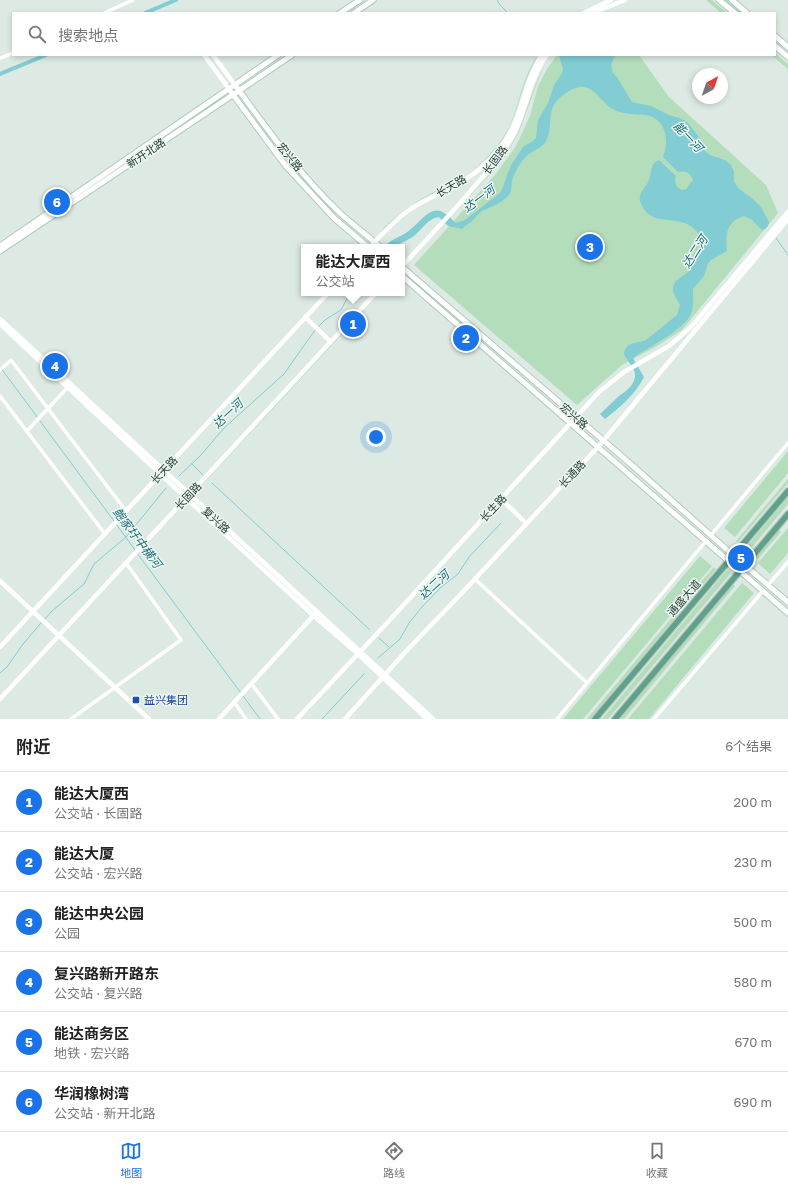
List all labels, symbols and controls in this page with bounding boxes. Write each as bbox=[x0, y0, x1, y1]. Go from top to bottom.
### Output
search box bbox=[12, 12, 776, 56]
icon: search bbox=[26, 23, 48, 45]
text: 搜索地点 bbox=[58, 26, 118, 44]
north arrow bbox=[692, 68, 728, 104]
water label: 能一河 bbox=[671, 118, 707, 156]
street label: 新开北路 bbox=[124, 135, 168, 170]
street label: 宏兴路 bbox=[275, 140, 306, 174]
street label: 长固路 bbox=[479, 143, 510, 177]
street label: 长天路 bbox=[433, 172, 468, 199]
water label: 达一河 bbox=[460, 181, 499, 215]
pin: 6 bbox=[44, 187, 70, 217]
water label: 达二河 bbox=[678, 231, 712, 271]
pin: 3 bbox=[577, 232, 603, 262]
popup bbox=[301, 244, 405, 296]
text: 能达大厦西 bbox=[315, 252, 391, 270]
text: 公交站 bbox=[315, 273, 355, 289]
pin: 1 bbox=[340, 309, 366, 339]
pin: 2 bbox=[453, 323, 479, 353]
pin: 4 bbox=[42, 351, 68, 381]
water label: 达一河 bbox=[209, 395, 247, 431]
street label: 宏兴路 bbox=[558, 400, 591, 431]
your location bbox=[366, 427, 386, 447]
street label: 长天路 bbox=[148, 453, 180, 486]
street label: 长通路 bbox=[556, 457, 588, 490]
street label: 长固路 bbox=[172, 479, 204, 512]
street label: 长生路 bbox=[477, 491, 509, 524]
water label: 鲍家圩中横河 bbox=[110, 504, 166, 573]
street label: 复兴路 bbox=[200, 504, 233, 536]
pin: 5 bbox=[728, 543, 754, 573]
water label: 达二河 bbox=[415, 566, 454, 602]
street label: 通盛大道 bbox=[664, 577, 703, 619]
place label: 益兴集团 bbox=[144, 693, 188, 706]
marker: 益兴集团 bbox=[131, 695, 141, 705]
text: 附近 bbox=[16, 736, 50, 757]
text: 6个结果 bbox=[725, 738, 772, 754]
text: 能达大厦西 bbox=[54, 784, 129, 802]
text: 1 bbox=[26, 794, 32, 810]
text: 200 m bbox=[734, 794, 772, 810]
text: 公交站 · 长固路 bbox=[54, 805, 142, 821]
text: 能达大厦 bbox=[54, 844, 114, 862]
text: 2 bbox=[25, 854, 33, 870]
text: 230 m bbox=[734, 854, 772, 870]
text: 公交站 · 宏兴路 bbox=[54, 865, 142, 881]
text: 能达中央公园 bbox=[54, 904, 144, 922]
text: 3 bbox=[25, 914, 33, 930]
text: 500 m bbox=[734, 914, 772, 930]
text: 公园 bbox=[54, 925, 80, 941]
text: 复兴路新开路东 bbox=[54, 964, 159, 982]
text: 4 bbox=[25, 974, 33, 990]
text: 580 m bbox=[734, 974, 772, 990]
text: 公交站 · 复兴路 bbox=[54, 985, 142, 1001]
text: 能达商务区 bbox=[54, 1024, 129, 1042]
text: 5 bbox=[25, 1034, 33, 1050]
text: 670 m bbox=[734, 1034, 772, 1050]
text: 地铁 · 宏兴路 bbox=[54, 1045, 129, 1061]
text: 华润橡树湾 bbox=[54, 1084, 129, 1102]
text: 6 bbox=[25, 1094, 33, 1110]
text: 690 m bbox=[733, 1094, 772, 1110]
text: 公交站 · 新开北路 bbox=[54, 1105, 155, 1121]
tab: 地图 bbox=[120, 1140, 142, 1180]
tab: 路线 bbox=[383, 1140, 405, 1180]
tab: 收藏 bbox=[646, 1140, 668, 1180]

